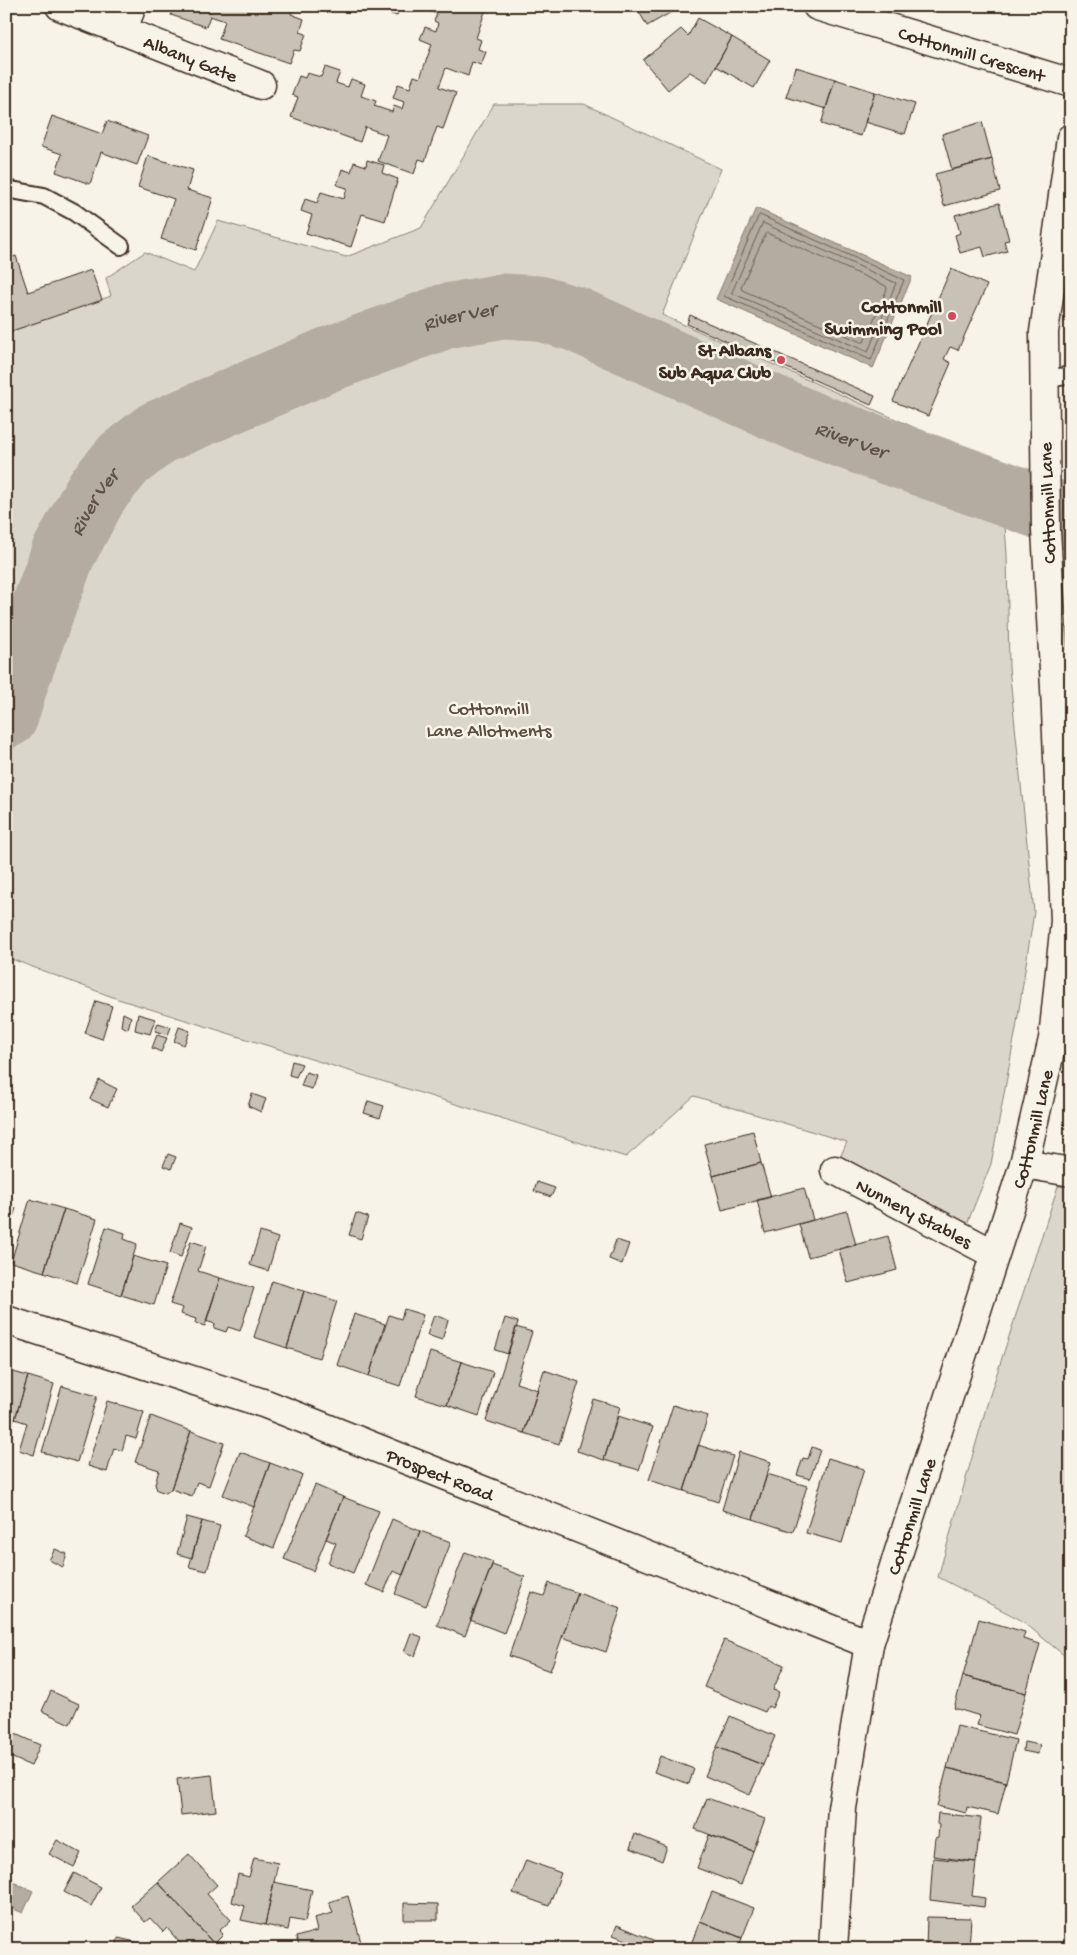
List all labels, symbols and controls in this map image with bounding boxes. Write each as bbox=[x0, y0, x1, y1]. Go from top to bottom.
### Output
street label: Cottonmill Crescent bbox=[895, 23, 1049, 90]
street label: Albany Gate bbox=[140, 32, 240, 90]
place label: Cottonmill Swimming Pool bbox=[825, 297, 942, 342]
water label: River Ver bbox=[420, 299, 502, 339]
marker: Cottonmill Swimming Pool bbox=[946, 310, 958, 322]
place label: St Albans Sub Aqua Club bbox=[659, 341, 772, 386]
marker: St Albans Sub Aqua Club bbox=[775, 354, 787, 366]
water label: River Ver bbox=[811, 419, 893, 467]
street label: Cottonmill Lane bbox=[1036, 442, 1063, 564]
water label: River Ver bbox=[67, 463, 128, 541]
park label: Cottonmill Lane Allotments bbox=[426, 699, 553, 744]
street label: Cottonmill Lane bbox=[1009, 1068, 1061, 1192]
street label: Nunnery Stables bbox=[851, 1175, 976, 1256]
street label: Prospect Road bbox=[381, 1445, 498, 1509]
street label: Cottonmill Lane bbox=[884, 1456, 943, 1578]

